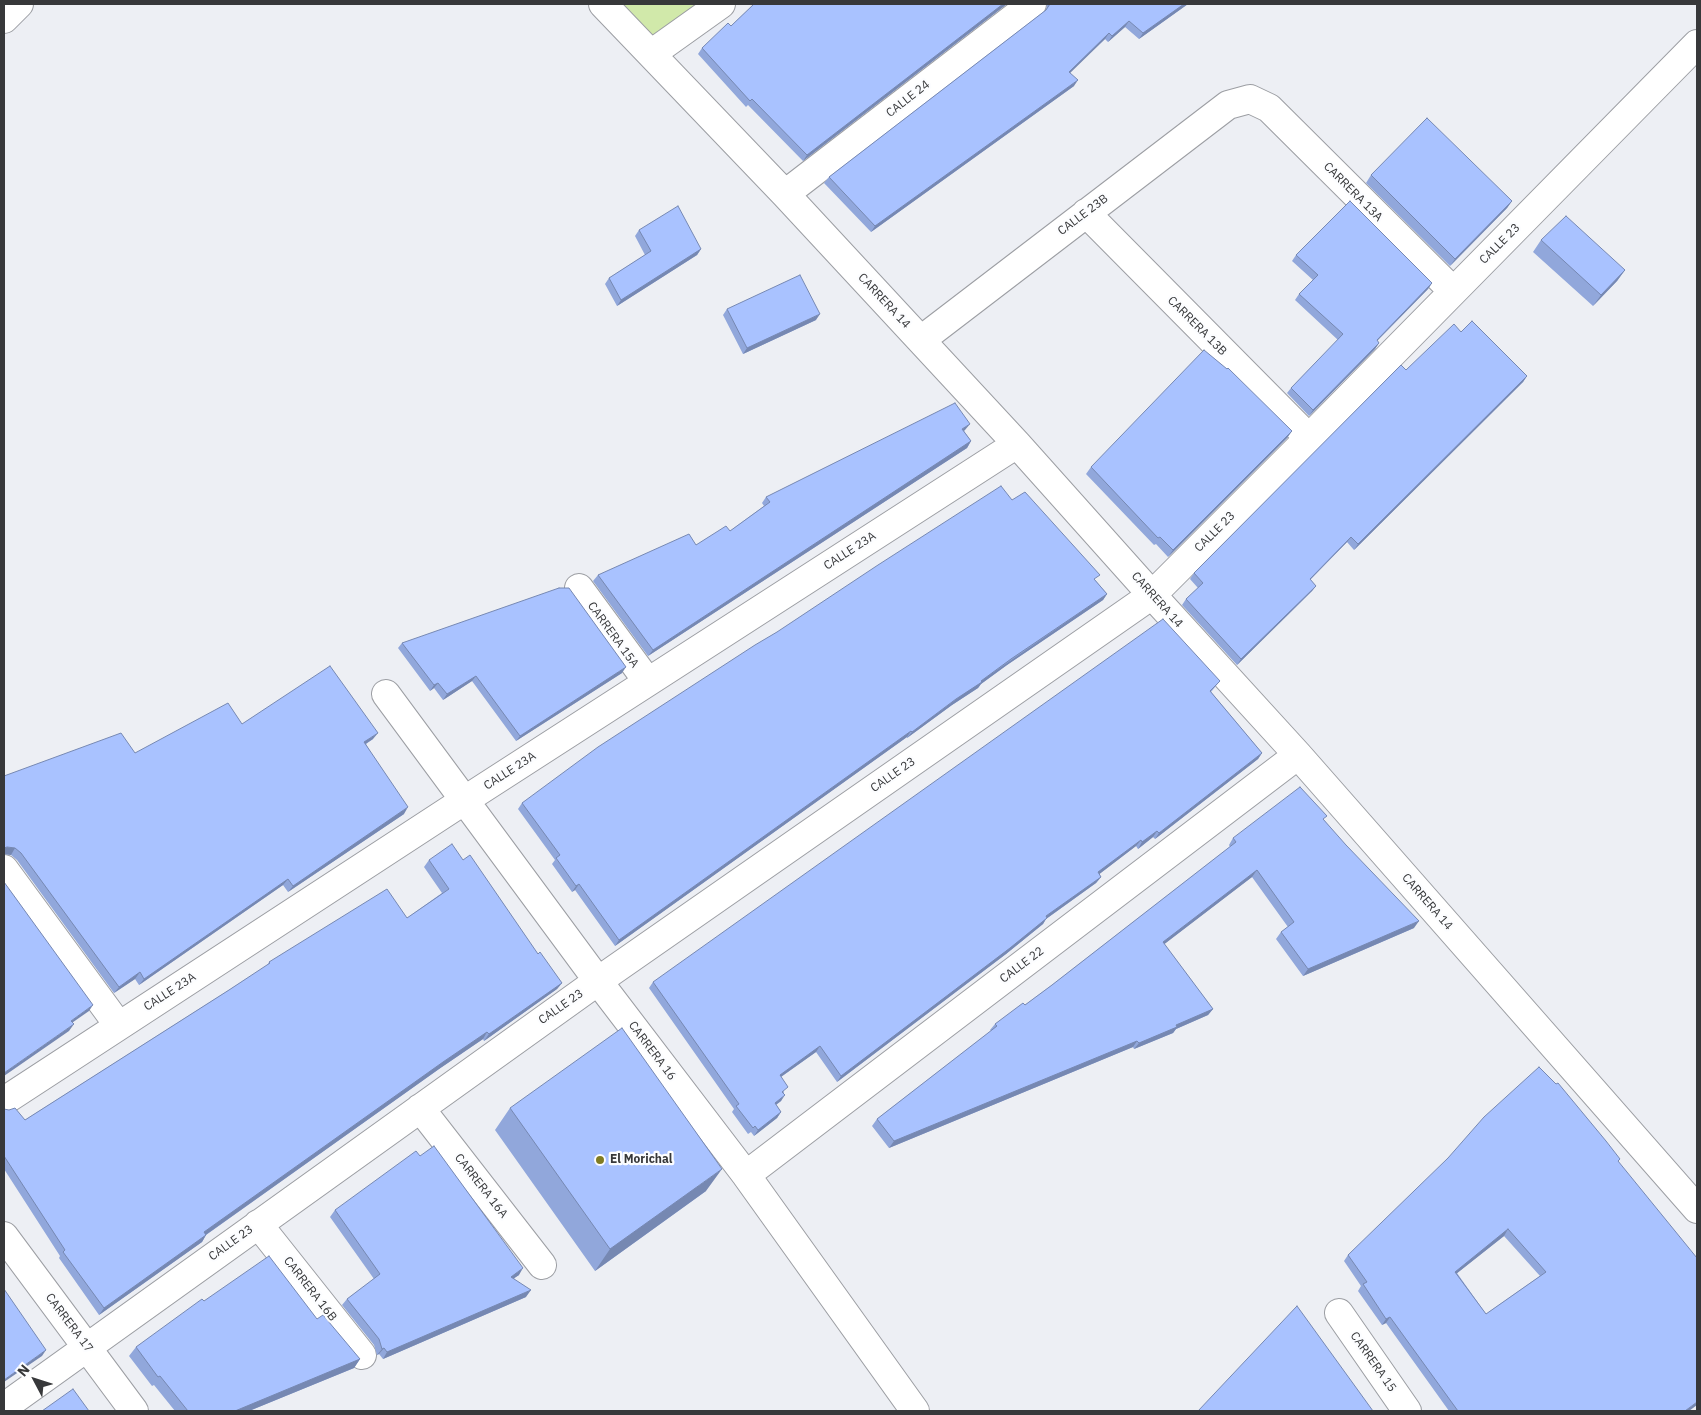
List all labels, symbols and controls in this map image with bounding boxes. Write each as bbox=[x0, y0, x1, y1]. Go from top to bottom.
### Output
street label: CALLE 24 bbox=[883, 78, 933, 120]
street label: CARRERA 13A bbox=[1320, 159, 1386, 225]
street label: CALLE 23B bbox=[1055, 191, 1111, 239]
street label: CALLE 23 bbox=[1477, 221, 1523, 267]
street label: CARRERA 14 bbox=[855, 270, 913, 332]
street label: CARRERA 13B bbox=[1164, 293, 1230, 359]
street label: CALLE 23 bbox=[1192, 509, 1238, 555]
street label: CALLE 23A bbox=[821, 529, 879, 573]
street label: CARRERA 14 bbox=[1128, 569, 1186, 631]
street label: CARRERA 15A bbox=[584, 599, 642, 671]
street label: CALLE 23A bbox=[481, 749, 539, 793]
street label: CALLE 23 bbox=[868, 754, 918, 796]
street label: CARRERA 14 bbox=[1399, 871, 1455, 933]
street label: CALLE 22 bbox=[997, 944, 1047, 986]
street label: CALLE 23A bbox=[141, 970, 199, 1014]
street label: CALLE 23 bbox=[536, 986, 586, 1028]
street label: CARRERA 16 bbox=[625, 1019, 679, 1083]
street label: CARRERA 16A bbox=[451, 1151, 511, 1221]
place label: El Morichal bbox=[610, 1153, 672, 1167]
marker: El Morichal bbox=[594, 1154, 606, 1166]
street label: CALLE 23 bbox=[206, 1222, 256, 1264]
street label: CARRERA 16B bbox=[280, 1254, 340, 1324]
street label: CARRERA 17 bbox=[42, 1291, 96, 1355]
street label: CARRERA 15 bbox=[1347, 1329, 1399, 1395]
north arrow bbox=[10, 1355, 60, 1405]
text: N bbox=[13, 1361, 34, 1380]

